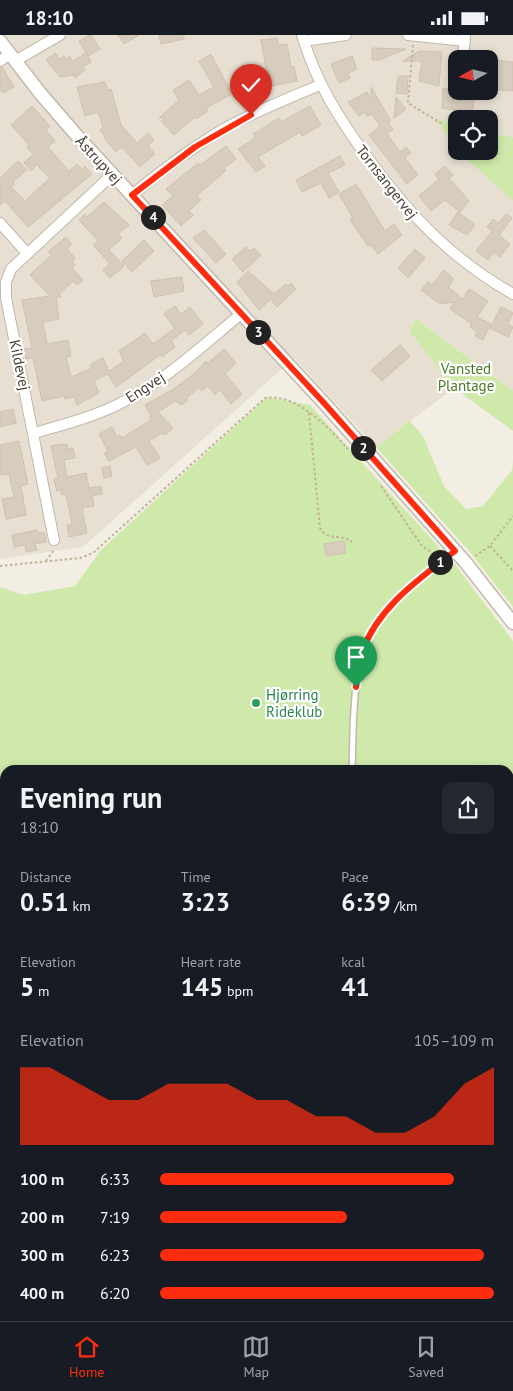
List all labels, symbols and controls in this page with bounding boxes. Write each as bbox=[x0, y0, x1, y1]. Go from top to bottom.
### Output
text: 18:10 bbox=[25, 6, 73, 30]
north arrow bbox=[448, 50, 498, 100]
map controls bbox=[448, 50, 498, 160]
pin bbox=[230, 64, 272, 115]
icon: check bbox=[237, 71, 265, 99]
button: locate bbox=[448, 110, 498, 160]
street label: Åstrupvej bbox=[72, 132, 126, 188]
street label: Tornsangervej bbox=[352, 141, 422, 223]
pin: 4 bbox=[140, 205, 166, 229]
text: 4 bbox=[150, 208, 157, 226]
pin: 3 bbox=[246, 319, 270, 345]
text: 3 bbox=[255, 323, 262, 341]
street label: Kildevej bbox=[5, 338, 35, 392]
park label: Vansted Plantage bbox=[438, 359, 494, 395]
street label: Engvej bbox=[122, 367, 168, 407]
pin: 2 bbox=[350, 435, 376, 461]
text: 2 bbox=[360, 439, 367, 457]
pin: 1 bbox=[428, 549, 452, 575]
text: 1 bbox=[437, 553, 444, 571]
pin bbox=[335, 636, 377, 687]
icon: arrive bbox=[342, 643, 370, 671]
place label: Hjørring Rideklub bbox=[266, 685, 322, 721]
marker: Hjørring Rideklub bbox=[250, 697, 262, 709]
text: Evening run bbox=[20, 779, 162, 816]
button: share bbox=[442, 782, 494, 834]
text: 18:10 bbox=[20, 817, 58, 837]
text: Distance bbox=[20, 868, 71, 886]
text: Time bbox=[181, 868, 211, 886]
text: Pace bbox=[341, 868, 369, 886]
text: 0.51 bbox=[20, 886, 69, 918]
text: 3:23 bbox=[181, 886, 230, 918]
text: 6:39 bbox=[341, 886, 391, 918]
text: km bbox=[69, 897, 91, 915]
text: /km bbox=[391, 897, 417, 915]
text: Elevation bbox=[20, 953, 76, 971]
text: Heart rate bbox=[181, 953, 241, 971]
text: kcal bbox=[341, 953, 365, 971]
text: 5 bbox=[20, 971, 34, 1003]
text: 145 bbox=[181, 971, 223, 1003]
text: 41 bbox=[341, 971, 370, 1003]
text: m bbox=[34, 982, 49, 1000]
text: bpm bbox=[223, 982, 253, 1000]
text: Elevation bbox=[20, 1030, 84, 1050]
text: 105–109 m bbox=[414, 1030, 494, 1050]
text: 100 m bbox=[20, 1169, 64, 1189]
text: 6:33 bbox=[100, 1169, 130, 1189]
text: 200 m bbox=[20, 1207, 64, 1227]
text: 7:19 bbox=[100, 1207, 130, 1227]
text: 300 m bbox=[20, 1245, 64, 1265]
text: 6:23 bbox=[100, 1245, 130, 1265]
text: 400 m bbox=[20, 1283, 64, 1303]
text: 6:20 bbox=[100, 1283, 130, 1303]
tab: Home bbox=[69, 1333, 104, 1381]
tab: Map bbox=[242, 1333, 270, 1381]
tab: Saved bbox=[408, 1333, 444, 1381]

